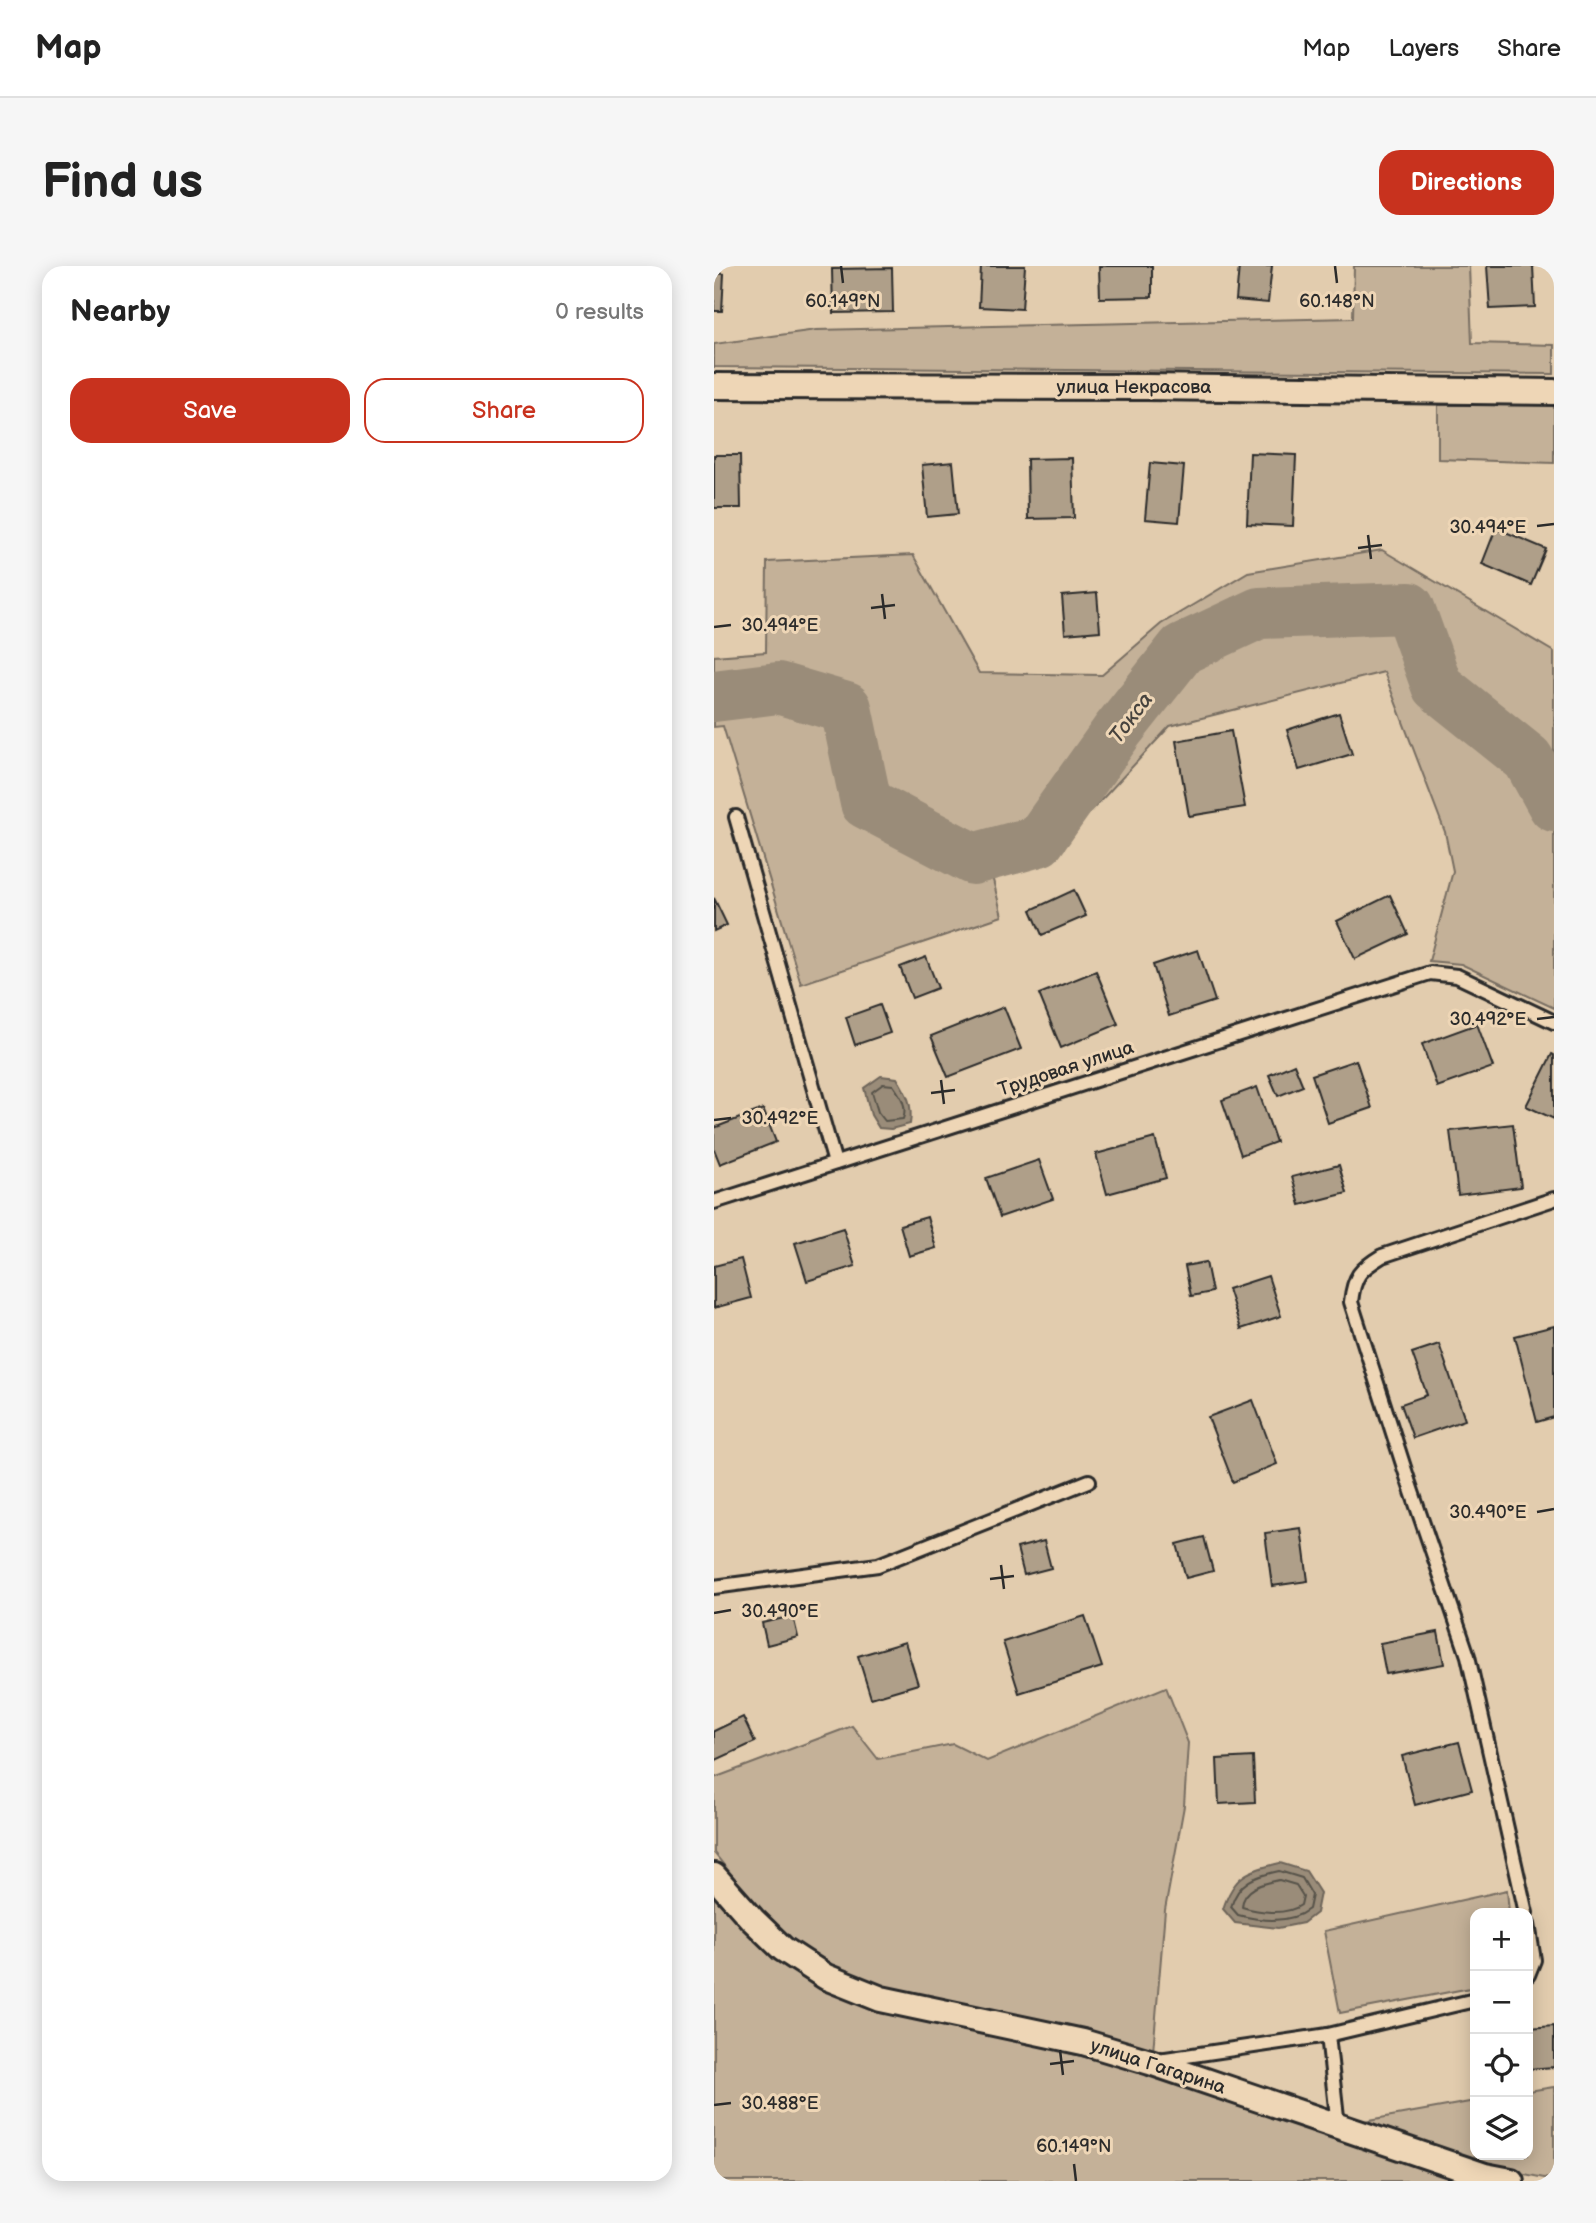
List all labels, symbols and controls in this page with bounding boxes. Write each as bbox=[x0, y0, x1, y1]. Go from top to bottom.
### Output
text: Map bbox=[35, 28, 101, 68]
text: Map bbox=[1302, 34, 1350, 63]
text: Layers bbox=[1388, 34, 1459, 63]
text: Share bbox=[1497, 34, 1561, 63]
button: Directions bbox=[1379, 150, 1554, 215]
text: Find us bbox=[42, 153, 203, 212]
text: 60.149°N bbox=[805, 291, 881, 312]
text: 60.148°N bbox=[1299, 291, 1375, 312]
text: Nearby bbox=[70, 294, 170, 330]
text: 0 results bbox=[555, 298, 644, 326]
street label: улица Некрасова bbox=[1057, 376, 1211, 399]
button: Save bbox=[70, 378, 350, 443]
button: Share bbox=[364, 378, 644, 443]
text: 30.494°E bbox=[1450, 517, 1527, 538]
text: 30.494°E bbox=[742, 615, 819, 636]
water label: Токса bbox=[1104, 688, 1158, 748]
text: 30.492°E bbox=[1450, 1009, 1527, 1030]
street label: Трудовая улица bbox=[995, 1036, 1137, 1102]
text: 30.492°E bbox=[742, 1108, 819, 1129]
text: 30.490°E bbox=[1449, 1502, 1527, 1523]
text: 30.490°E bbox=[741, 1601, 819, 1622]
map controls bbox=[1470, 1908, 1533, 2160]
button: + bbox=[1470, 1908, 1533, 1971]
button: − bbox=[1470, 1971, 1533, 2034]
street label: улица Гагарина bbox=[1087, 2034, 1229, 2100]
button: locate bbox=[1470, 2034, 1533, 2097]
text: 30.488°E bbox=[741, 2093, 819, 2114]
button: layers bbox=[1470, 2097, 1533, 2160]
text: 60.149°N bbox=[1036, 2136, 1112, 2157]

